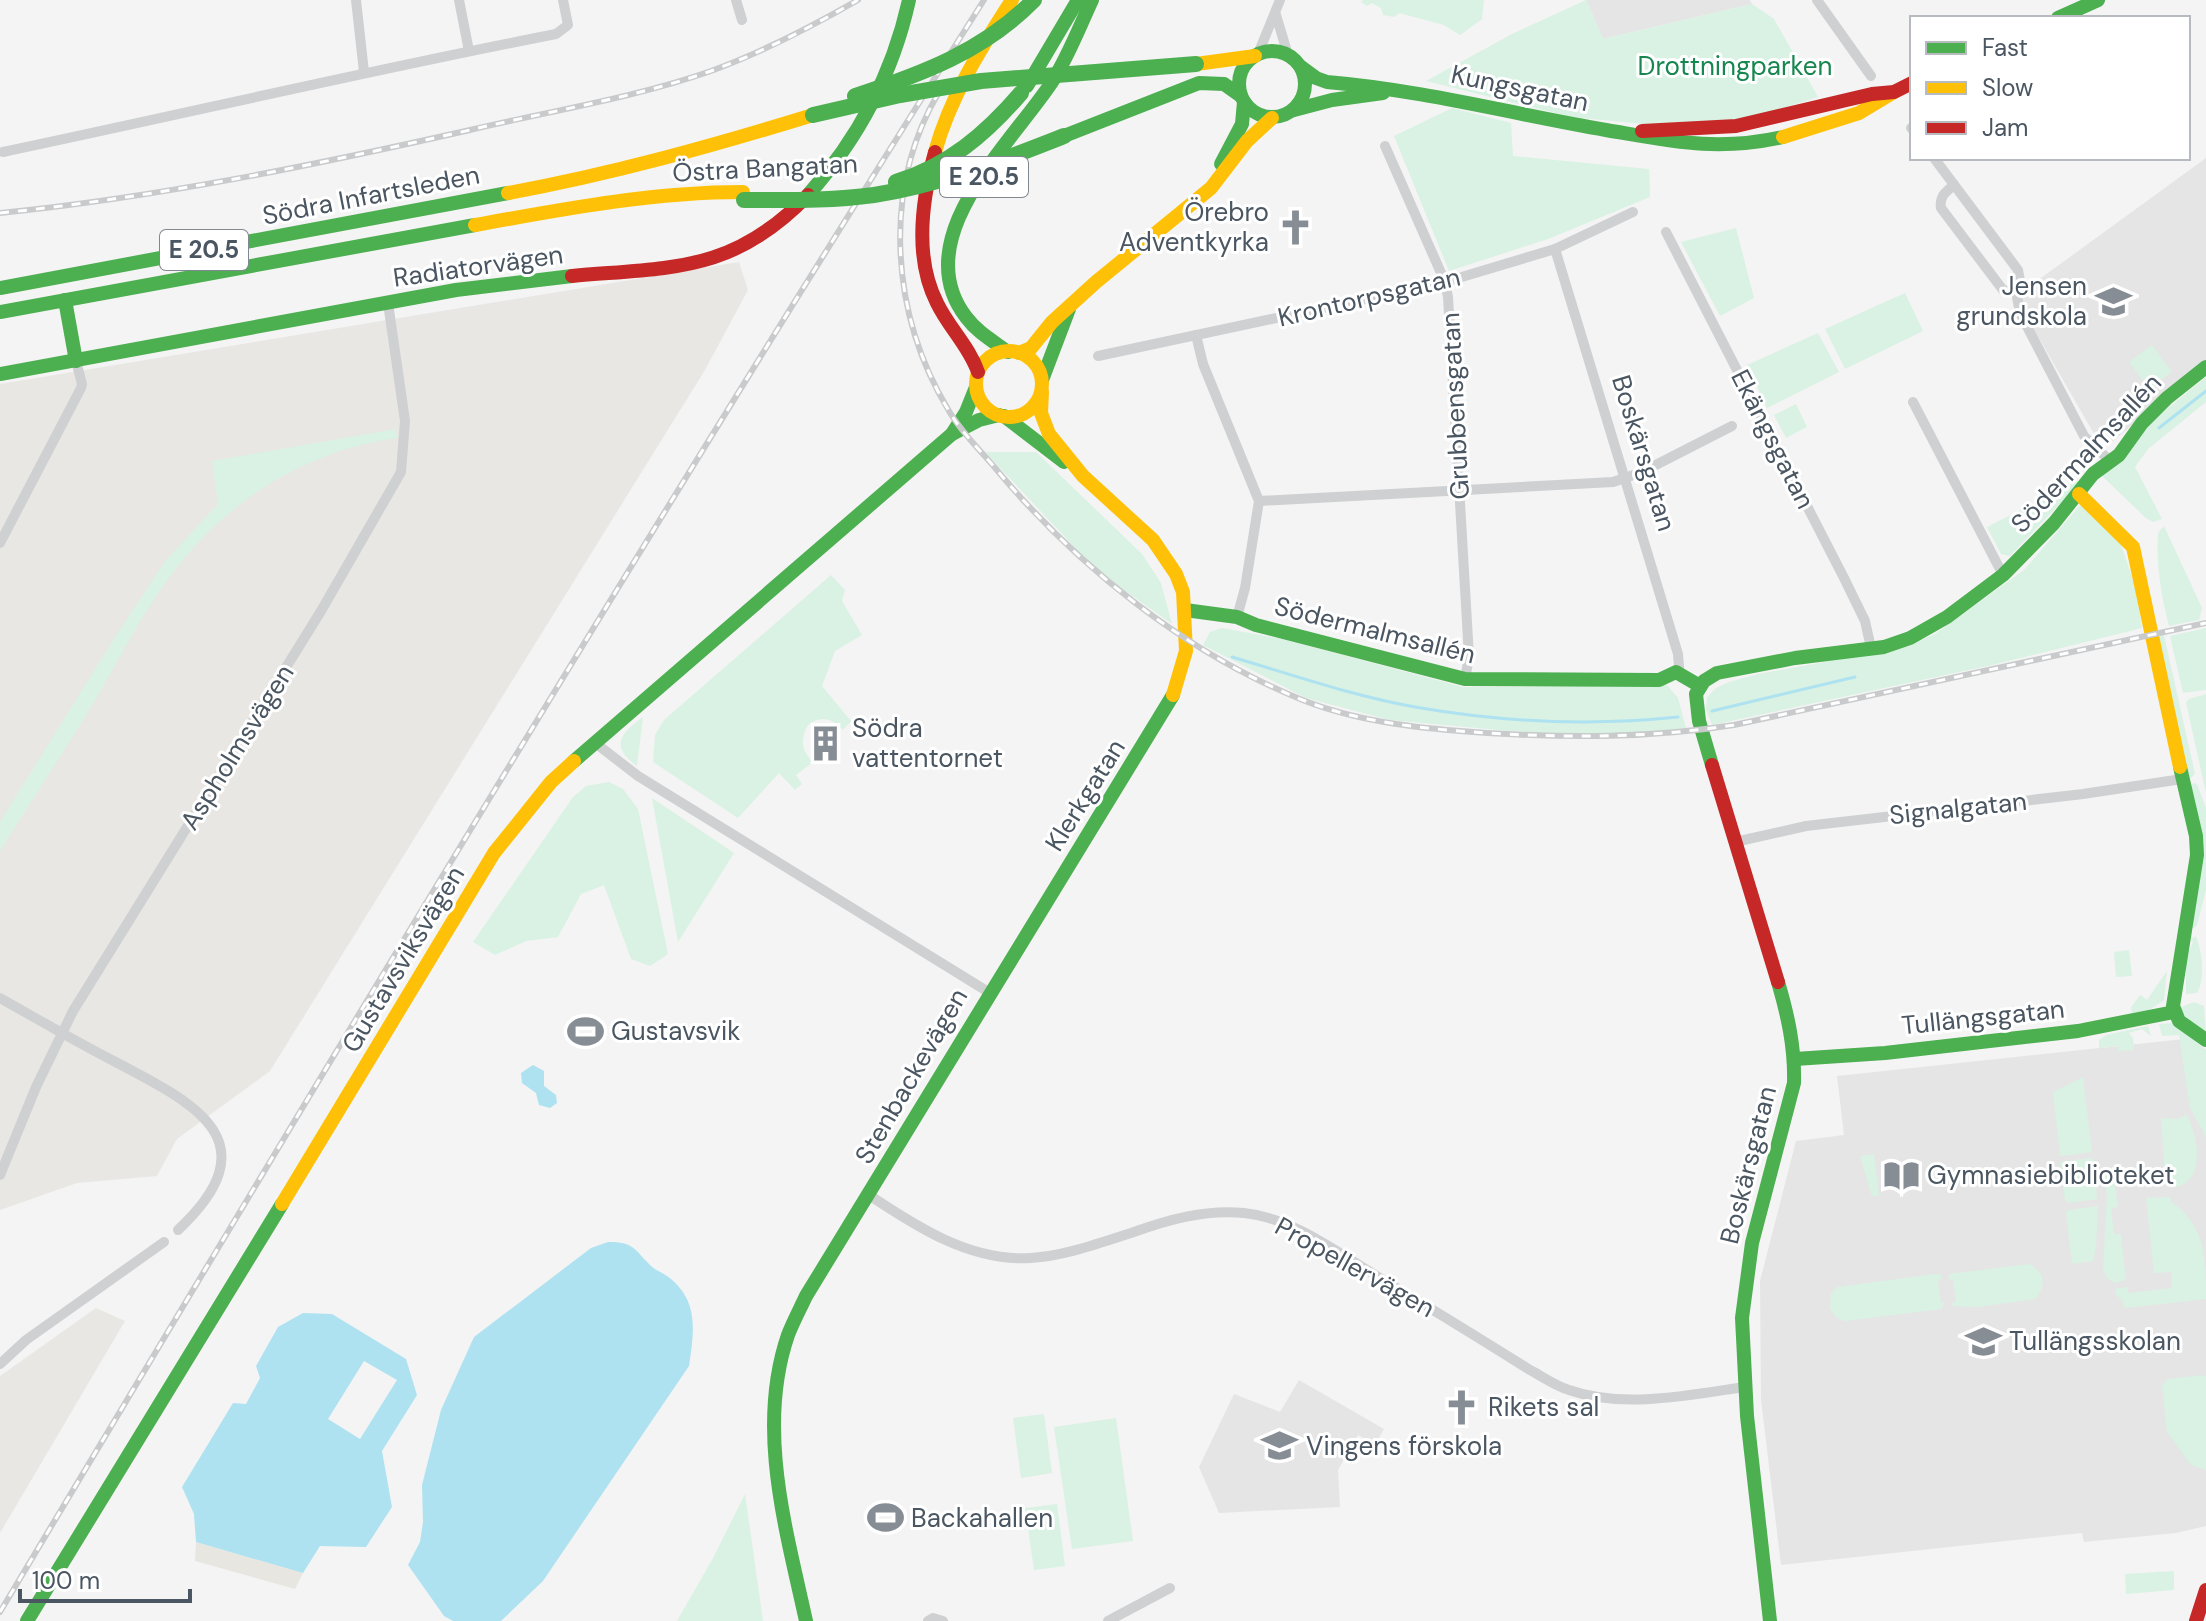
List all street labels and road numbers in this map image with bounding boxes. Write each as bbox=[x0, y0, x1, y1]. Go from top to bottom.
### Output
street label: Kungsgatan bbox=[1448, 57, 1592, 119]
street label: Östra Bangatan bbox=[671, 146, 859, 190]
street label: Södra Infartsleden bbox=[260, 157, 482, 233]
road number: E 20.5 bbox=[940, 157, 1028, 197]
road number: E 20.5 bbox=[160, 230, 248, 270]
street label: Radiatorvägen bbox=[391, 237, 565, 295]
street label: Krontorpsgatan bbox=[1274, 259, 1464, 335]
street label: Grubbensgatan bbox=[1433, 312, 1477, 500]
street label: Ekängsgatan bbox=[1723, 364, 1823, 514]
street label: Södermalmsallén bbox=[2003, 366, 2169, 540]
street label: Boskärsgatan bbox=[1604, 371, 1684, 535]
street label: Södermalmsallén bbox=[1271, 589, 1479, 671]
street label: Aspholmsvägen bbox=[172, 658, 302, 836]
street label: Klerkgatan bbox=[1037, 733, 1133, 857]
street label: Signalgatan bbox=[1887, 784, 2029, 832]
street label: Gustavsviksvägen bbox=[334, 859, 472, 1059]
street label: Stenbackevägen bbox=[847, 982, 975, 1170]
street label: Tullängsgatan bbox=[1900, 992, 2066, 1042]
street label: Boskärsgatan bbox=[1712, 1083, 1784, 1247]
street label: Propellervägen bbox=[1269, 1209, 1441, 1325]

